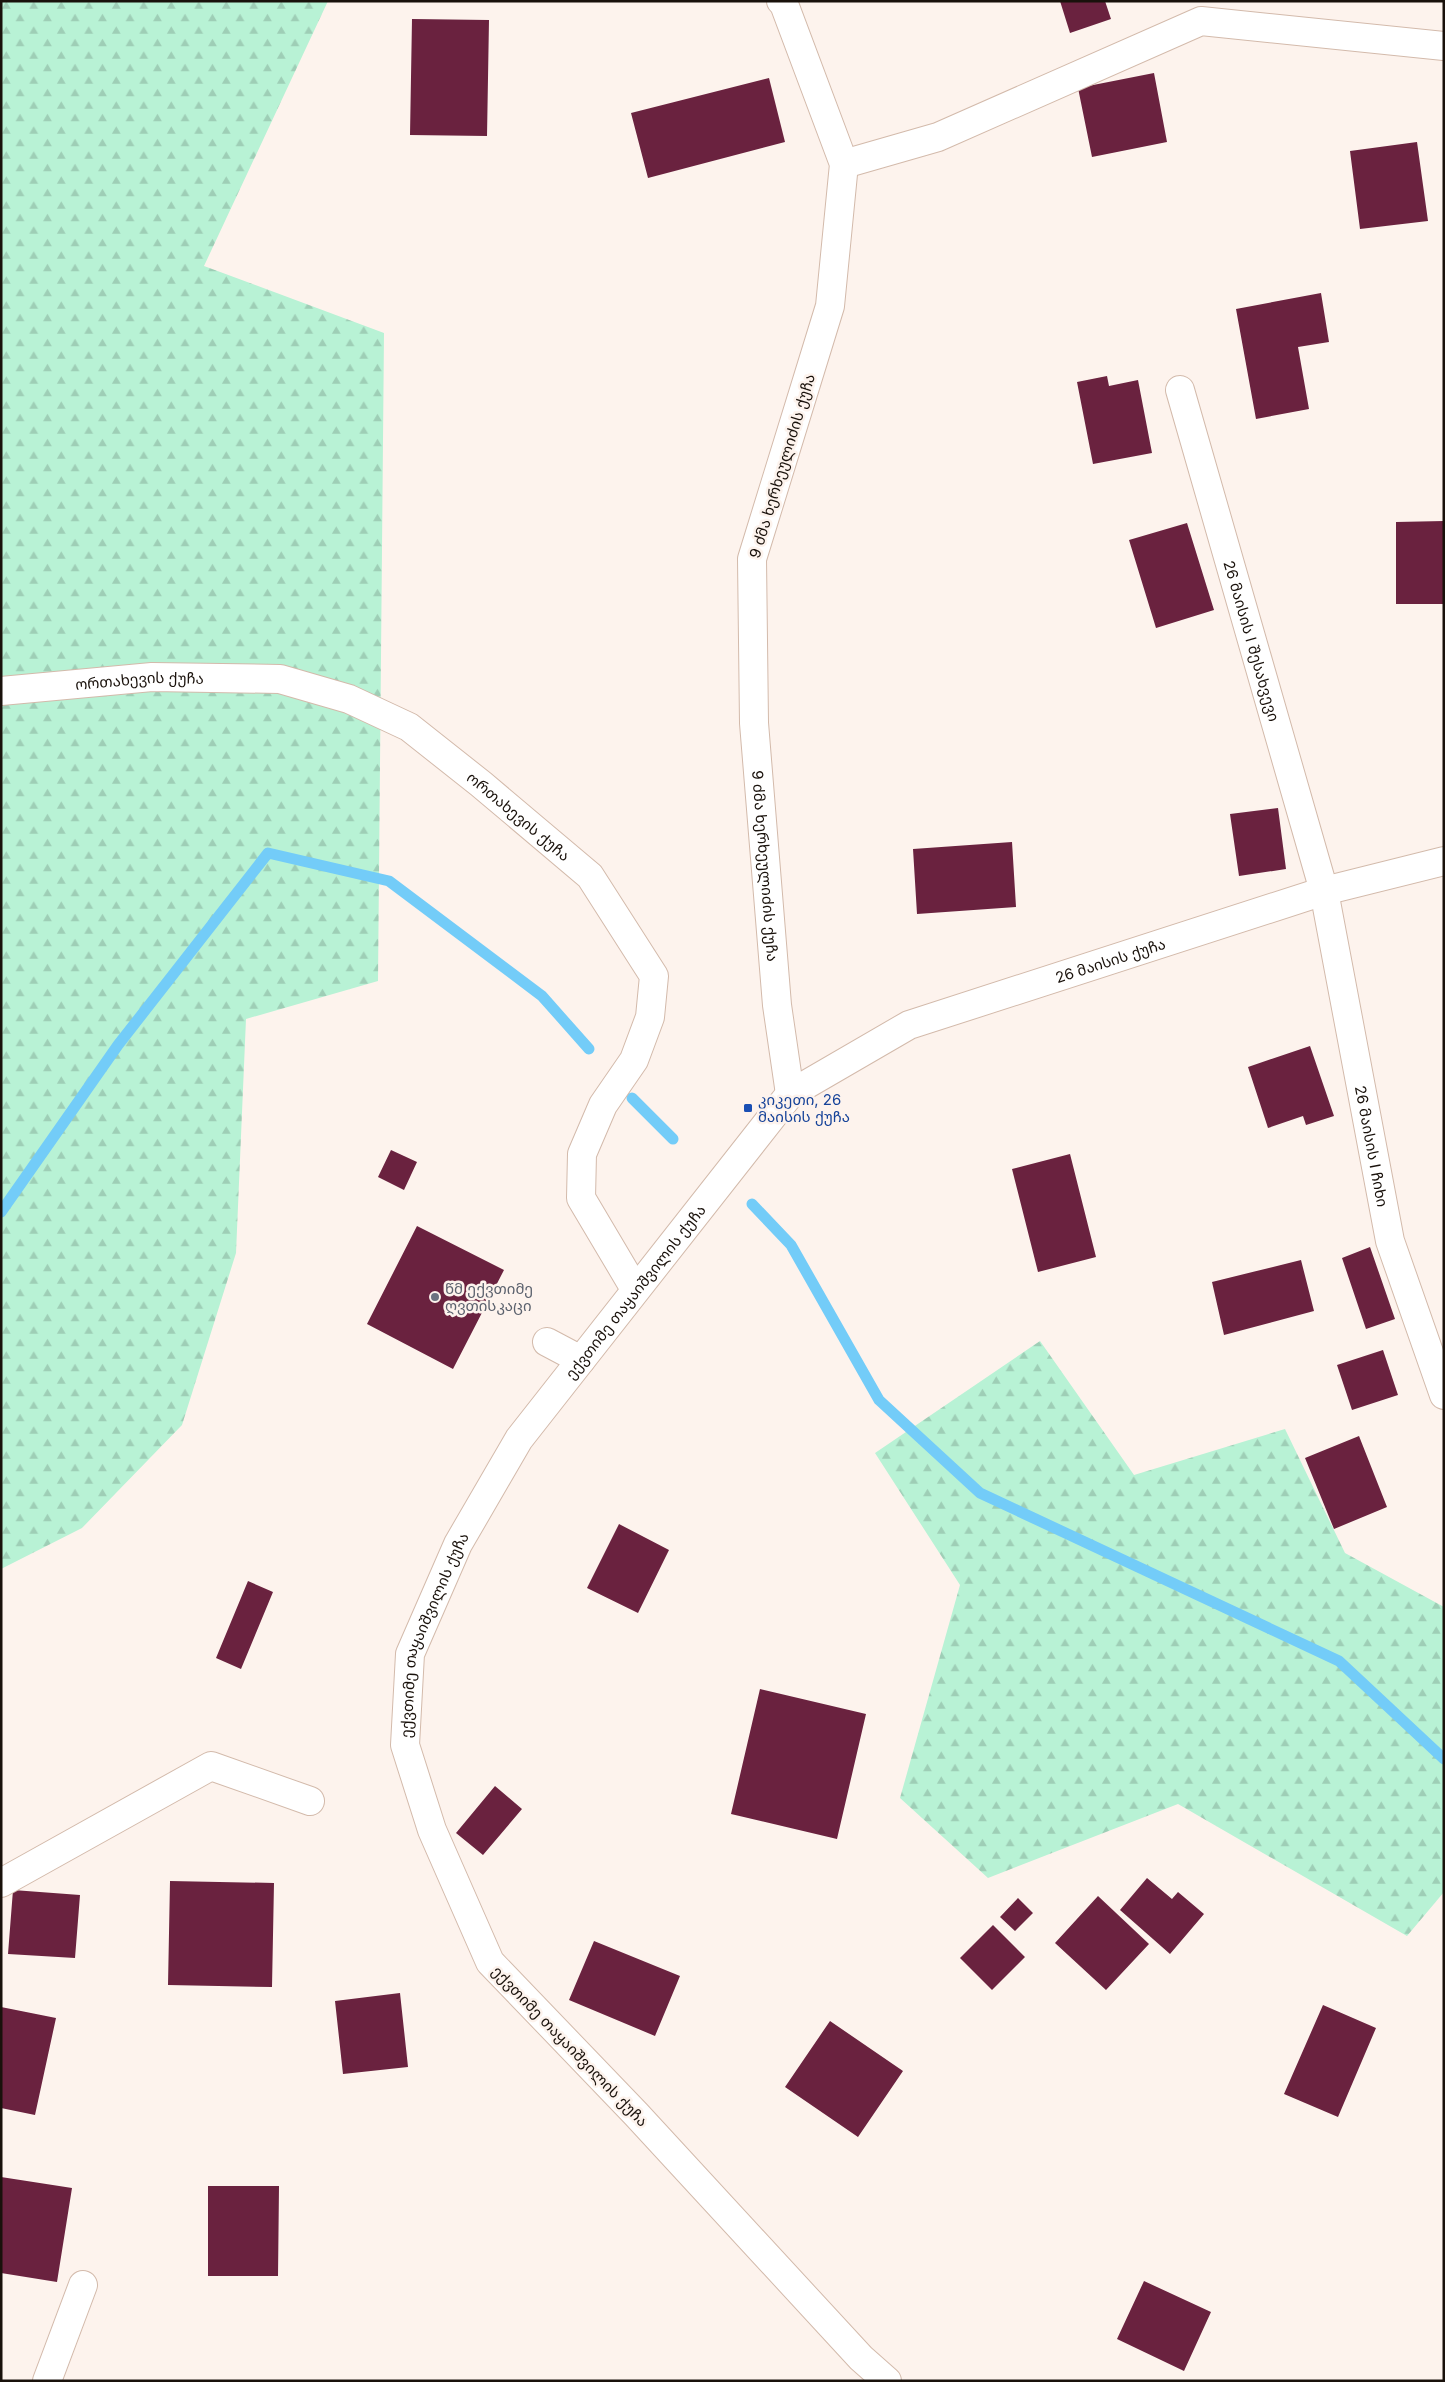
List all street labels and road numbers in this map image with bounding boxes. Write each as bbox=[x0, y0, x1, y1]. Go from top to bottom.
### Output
street label: 9 ძმა ხერხეულიძის ქუჩა bbox=[745, 372, 819, 560]
street label: 26 მაისის I შესახვევი bbox=[1220, 558, 1284, 723]
street label: ორთახევის ქუჩა bbox=[74, 667, 204, 694]
street label: ორთახევის ქუჩა bbox=[463, 767, 574, 865]
street label: 9 ძმა ხერხეულიძის ქუჩა bbox=[748, 770, 783, 962]
street label: 26 მაისის ქუჩა bbox=[1053, 933, 1168, 987]
street label: 26 მაისის I ჩიხი bbox=[1351, 1084, 1393, 1208]
street label: ექვთიმე თაყაიშვილის ქუჩა bbox=[561, 1200, 709, 1382]
street label: ექვთიმე თაყაიშვილის ქუჩა bbox=[396, 1529, 472, 1739]
street label: ექვთიმე თაყაიშვილის ქუჩა bbox=[488, 1962, 652, 2130]

